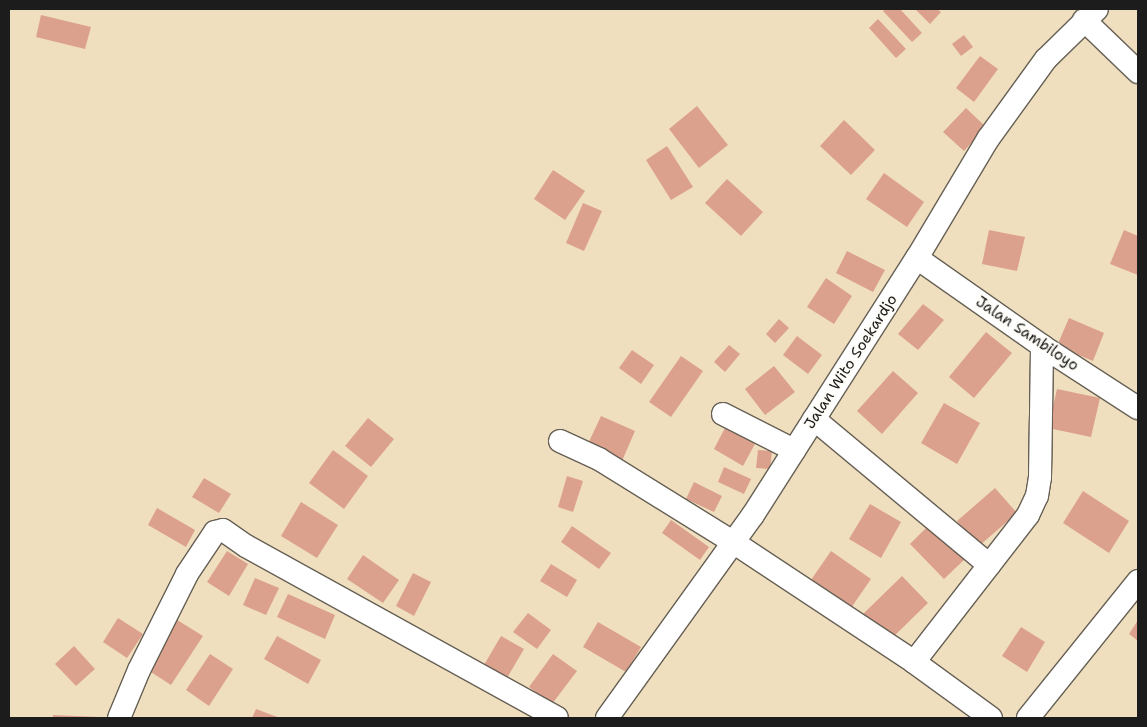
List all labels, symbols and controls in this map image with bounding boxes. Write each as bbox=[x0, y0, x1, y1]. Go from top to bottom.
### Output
street label: Jalan Wito Soekardjo bbox=[801, 291, 901, 433]
street label: Jalan Sambiloyo bbox=[972, 293, 1082, 375]

